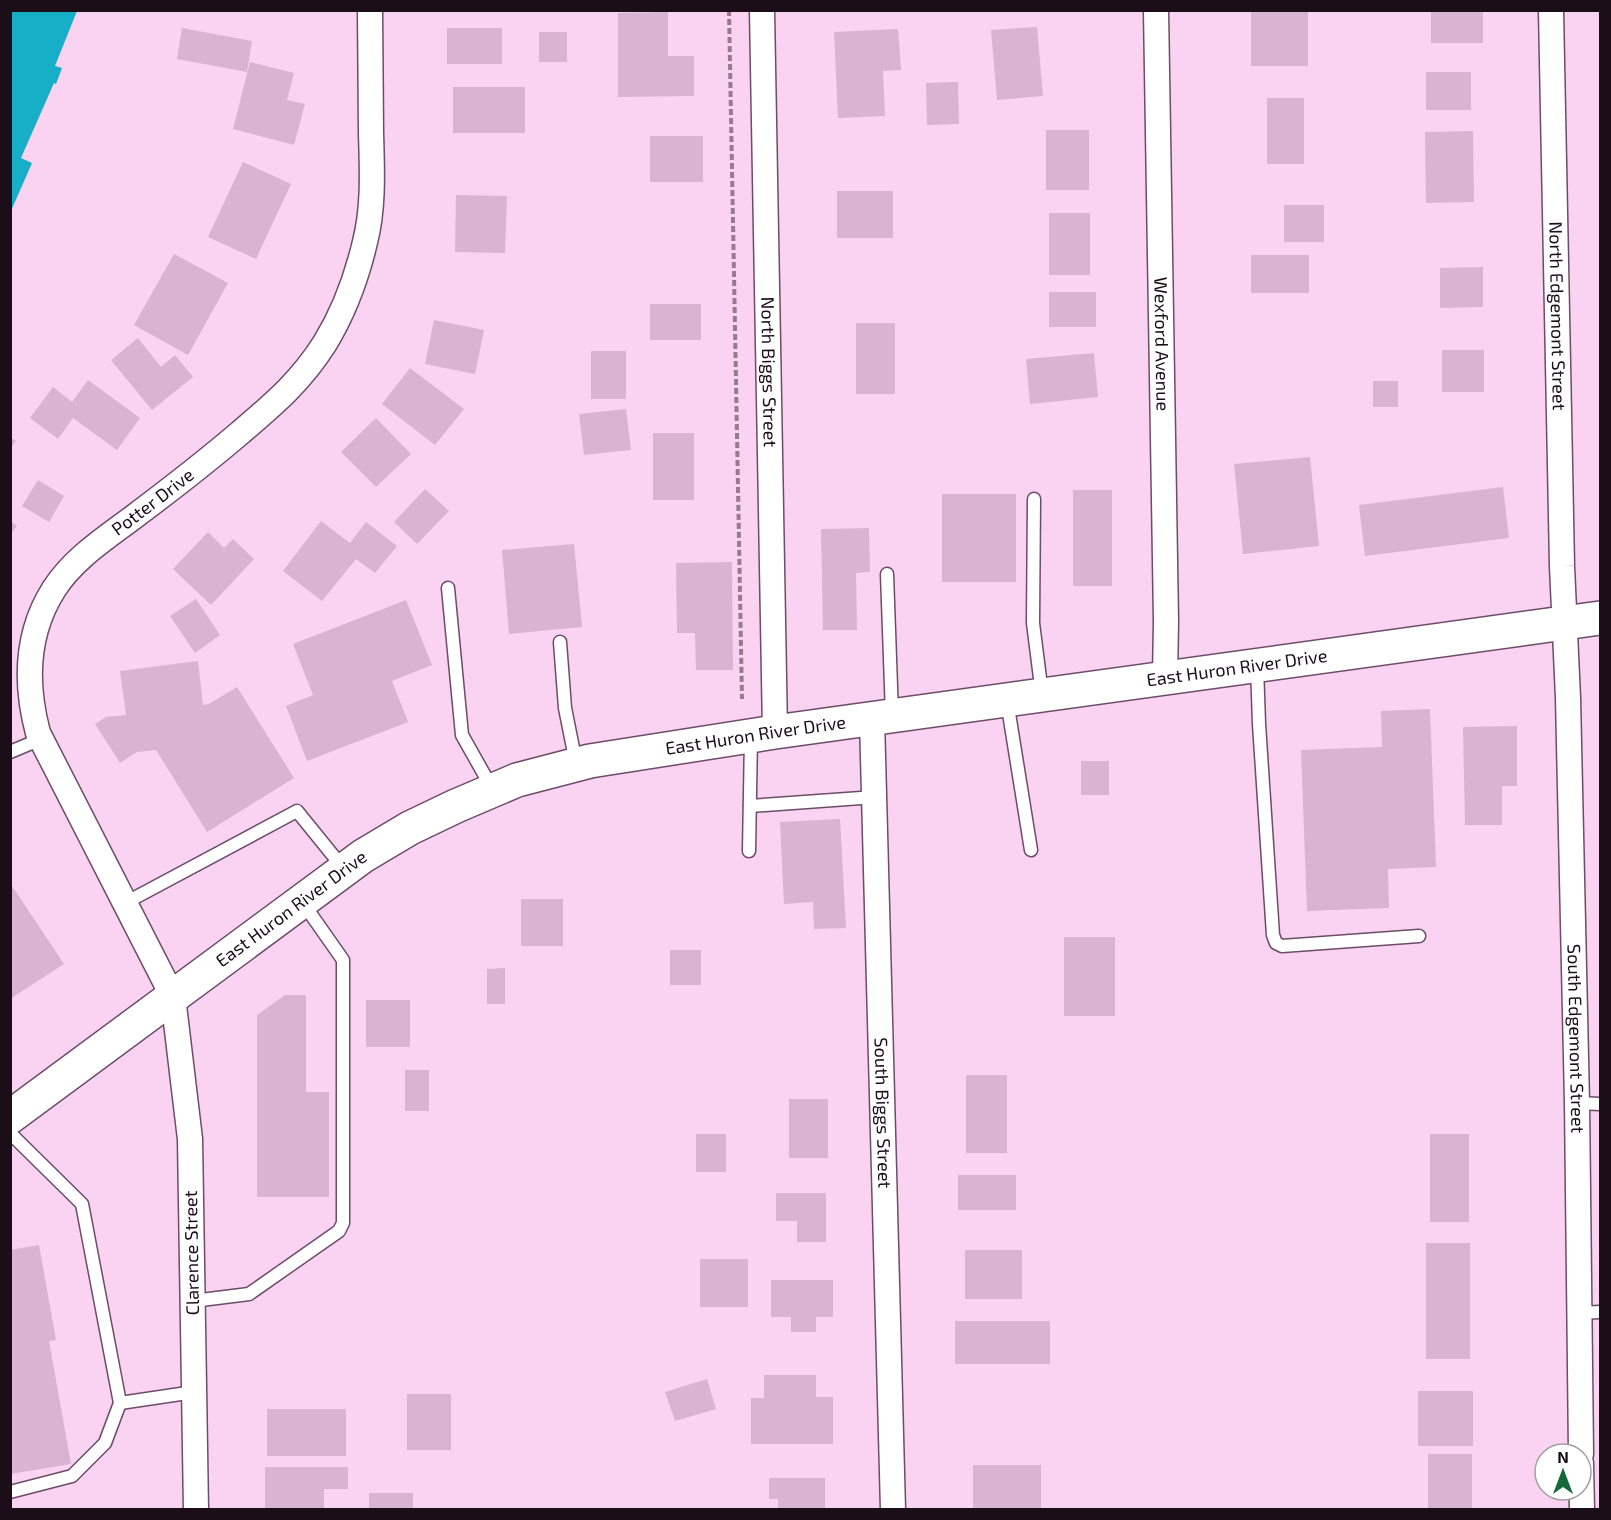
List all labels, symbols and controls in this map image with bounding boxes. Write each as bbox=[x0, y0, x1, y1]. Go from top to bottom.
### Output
street label: North Edgemont Street bbox=[1545, 221, 1571, 411]
street label: Wexford Avenue bbox=[1150, 277, 1175, 411]
street label: North Biggs Street bbox=[757, 297, 782, 447]
street label: Potter Drive bbox=[107, 463, 198, 540]
street label: East Huron River Drive bbox=[1145, 644, 1329, 691]
street label: East Huron River Drive bbox=[664, 710, 847, 759]
street label: East Huron River Drive bbox=[211, 845, 371, 971]
street label: South Edgemont Street bbox=[1563, 944, 1589, 1134]
street label: South Biggs Street bbox=[870, 1037, 896, 1189]
street label: Clarence Street bbox=[179, 1190, 203, 1316]
north arrow bbox=[1533, 1442, 1593, 1502]
text: N bbox=[1557, 1447, 1569, 1466]

